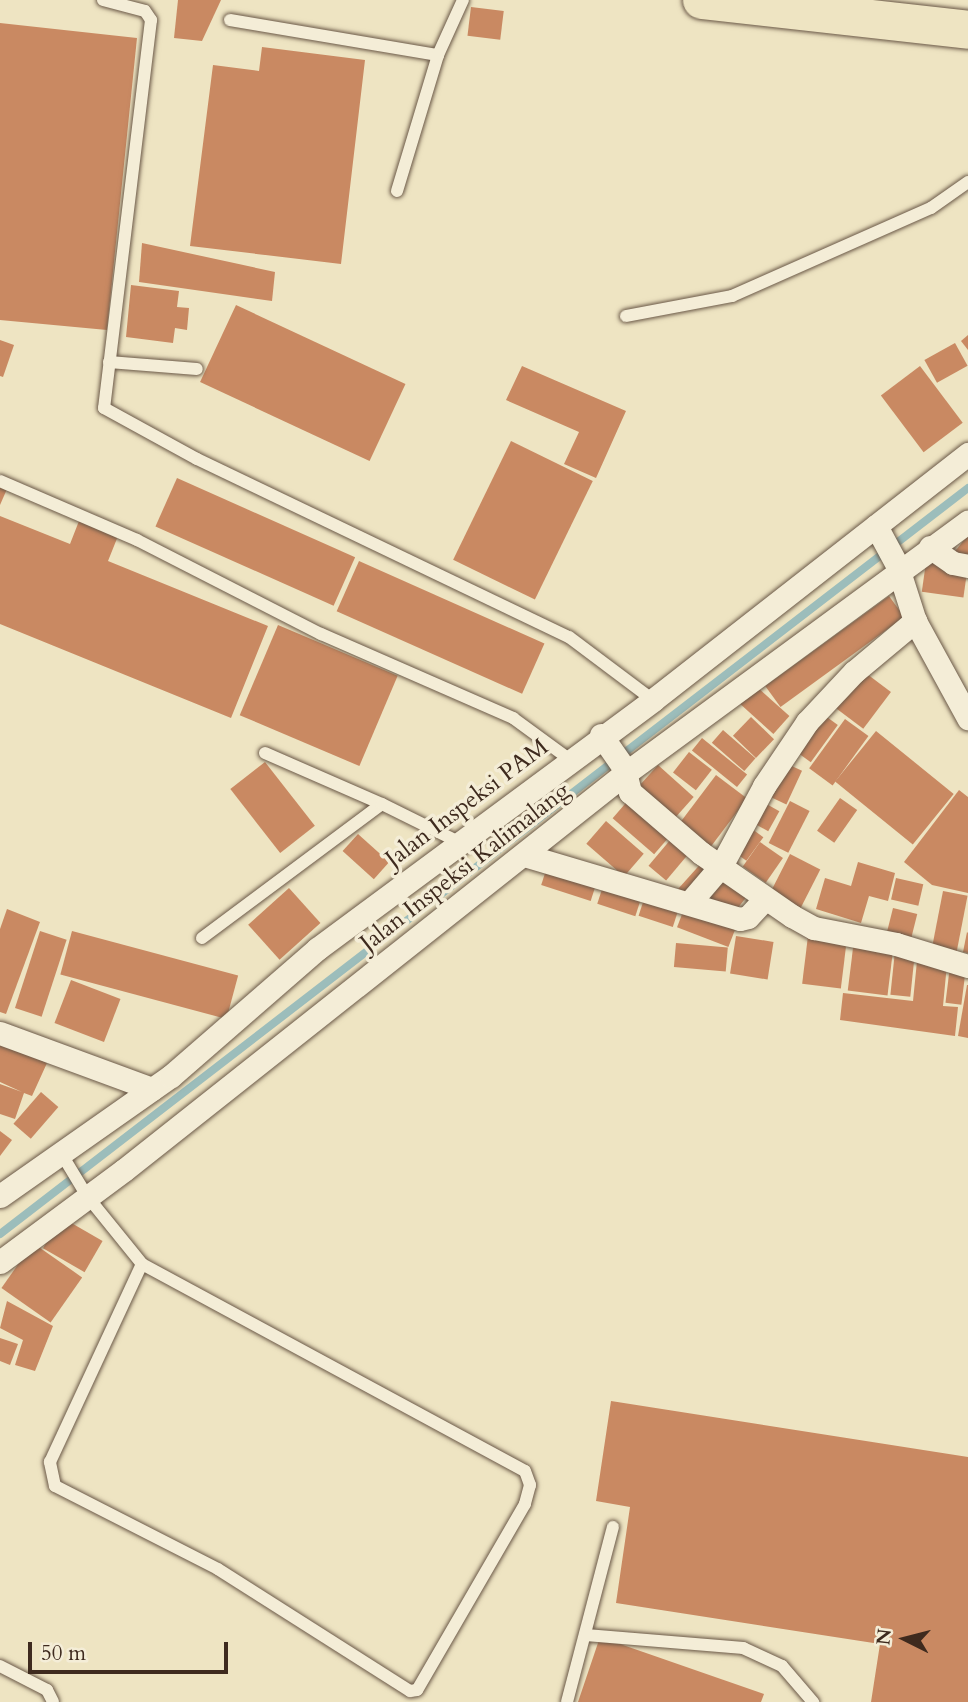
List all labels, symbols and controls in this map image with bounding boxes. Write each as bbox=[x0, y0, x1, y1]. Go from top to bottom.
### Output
street label: Jalan Inspeksi PAM bbox=[380, 732, 554, 874]
street label: Jalan Inspeksi Kalimalang bbox=[354, 776, 576, 958]
north arrow bbox=[870, 1604, 940, 1674]
text: N bbox=[870, 1627, 898, 1646]
scale bar bbox=[32, 1628, 231, 1672]
text: 50 m bbox=[41, 1639, 86, 1668]

